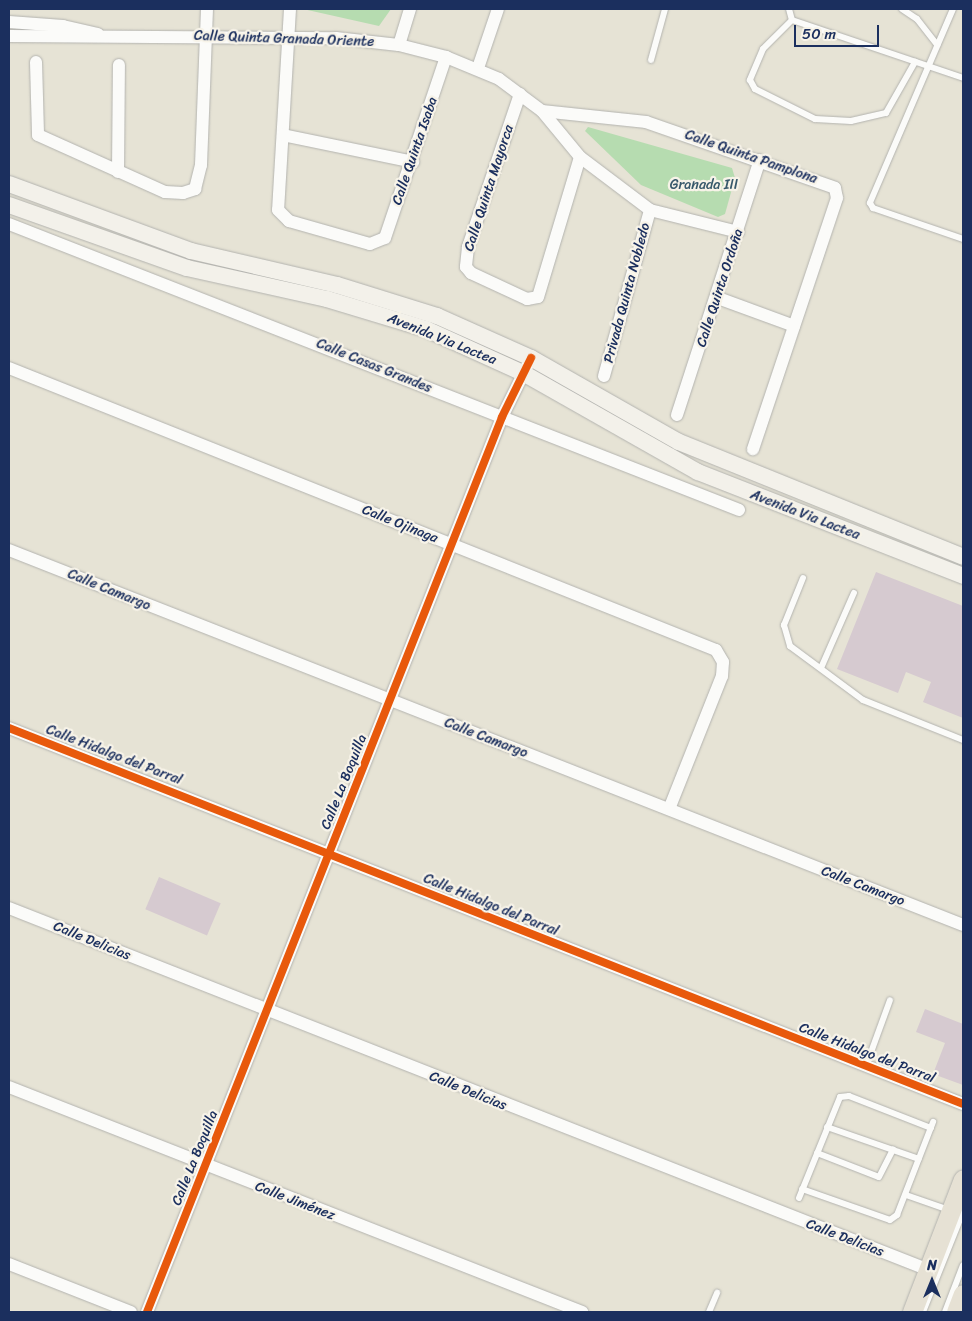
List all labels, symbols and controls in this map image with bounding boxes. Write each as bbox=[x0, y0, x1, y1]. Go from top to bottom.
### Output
scale bar bbox=[797, 15, 882, 47]
text: 50 m bbox=[802, 21, 836, 47]
street label: Calle Quinta Granada Oriente bbox=[194, 27, 374, 51]
street label: Calle Quinta Isaba bbox=[389, 95, 441, 207]
street label: Calle Quinta Mayorca bbox=[461, 123, 517, 253]
street label: Calle Quinta Pamplona bbox=[683, 126, 819, 188]
park label: Granada III bbox=[670, 177, 738, 193]
street label: Privada Quinta Nobledo bbox=[600, 221, 654, 365]
street label: Calle Quinta Ordoña bbox=[693, 227, 747, 349]
street label: Avenida Via Lactea bbox=[385, 309, 499, 369]
street label: Calle Casas Grandes bbox=[313, 335, 435, 397]
street label: Avenida Via Lactea bbox=[748, 486, 862, 544]
street label: Calle Ojinaga bbox=[359, 501, 441, 547]
street label: Calle Camargo bbox=[65, 566, 153, 614]
street label: Calle Camargo bbox=[442, 714, 530, 762]
street label: Calle Hidalgo del Parral bbox=[43, 721, 185, 789]
street label: Calle La Boquilla bbox=[317, 732, 371, 832]
street label: Calle Camargo bbox=[819, 862, 907, 910]
street label: Calle Hidalgo del Parral bbox=[421, 870, 561, 940]
street label: Calle Delicias bbox=[51, 918, 133, 964]
street label: Calle Hidalgo del Parral bbox=[796, 1019, 938, 1087]
street label: Calle Delicias bbox=[427, 1068, 509, 1114]
street label: Calle La Boquilla bbox=[168, 1108, 222, 1208]
street label: Calle Jiménez bbox=[253, 1178, 337, 1224]
street label: Calle Delicias bbox=[804, 1216, 886, 1260]
text: N bbox=[927, 1253, 937, 1278]
north arrow bbox=[907, 1256, 957, 1306]

